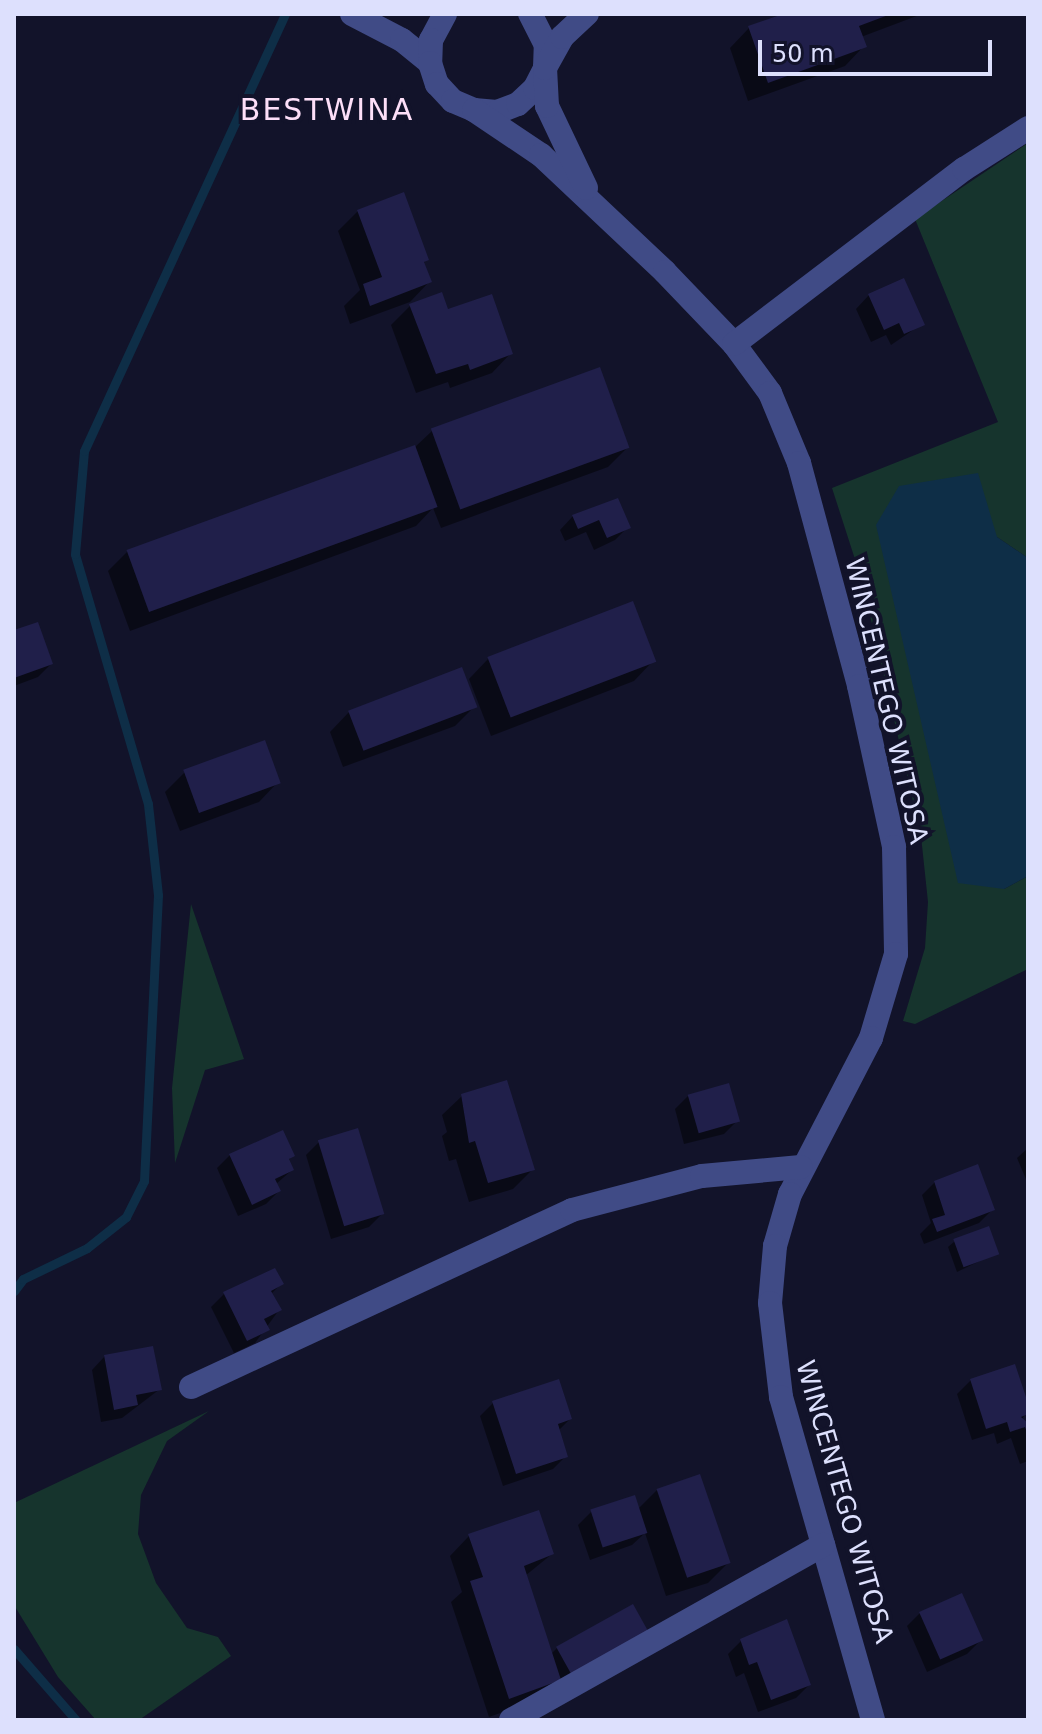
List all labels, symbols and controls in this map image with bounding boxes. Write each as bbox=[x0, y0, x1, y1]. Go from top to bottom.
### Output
scale bar bbox=[762, 24, 996, 74]
text: 50 m bbox=[772, 40, 834, 68]
district label: BESTWINA bbox=[240, 92, 414, 128]
street label: WINCENTEGO WITOSA bbox=[838, 555, 934, 847]
street label: WINCENTEGO WITOSA bbox=[789, 1357, 899, 1647]

